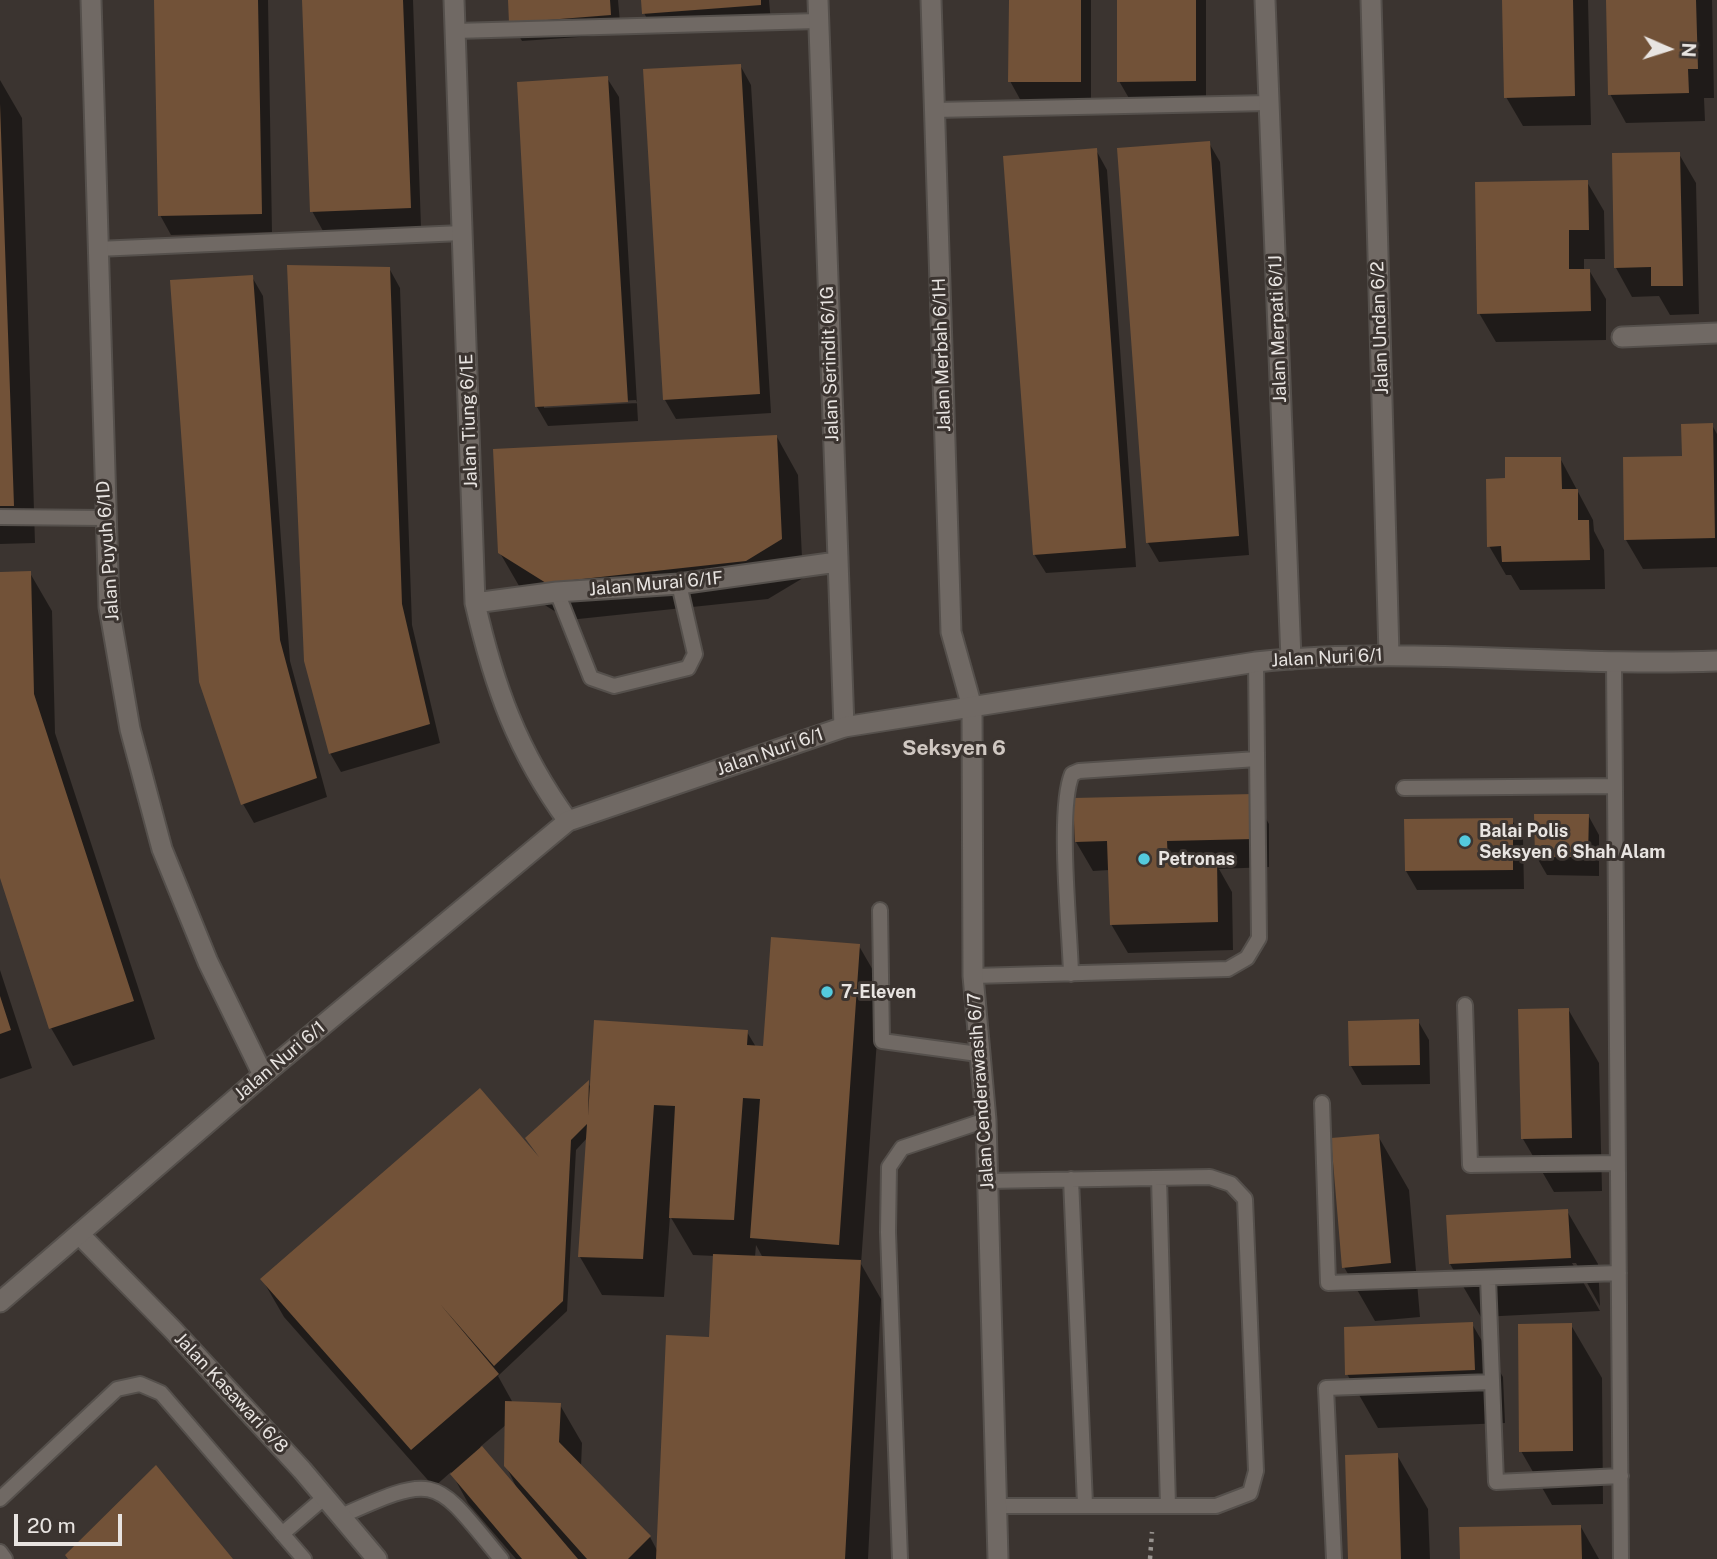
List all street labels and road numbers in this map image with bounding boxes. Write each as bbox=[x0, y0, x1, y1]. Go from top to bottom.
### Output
street label: Jalan Merpati 6/1J bbox=[1265, 255, 1291, 403]
street label: Jalan Undan 6/2 bbox=[1367, 261, 1393, 395]
street label: Jalan Merbah 6/1H bbox=[929, 278, 955, 432]
street label: Jalan Serindit 6/1G bbox=[816, 286, 844, 442]
street label: Jalan Tiung 6/1E bbox=[456, 353, 482, 489]
street label: Jalan Puyuh 6/1D bbox=[92, 480, 124, 622]
street label: Jalan Murai 6/1F bbox=[588, 567, 724, 601]
street label: Jalan Nuri 6/1 bbox=[1271, 644, 1383, 672]
street label: Jalan Nuri 6/1 bbox=[714, 724, 826, 780]
street label: Jalan Cenderawasih 6/7 bbox=[963, 992, 999, 1190]
street label: Jalan Nuri 6/1 bbox=[230, 1017, 330, 1105]
street label: Jalan Kasawari 6/8 bbox=[170, 1328, 292, 1458]

